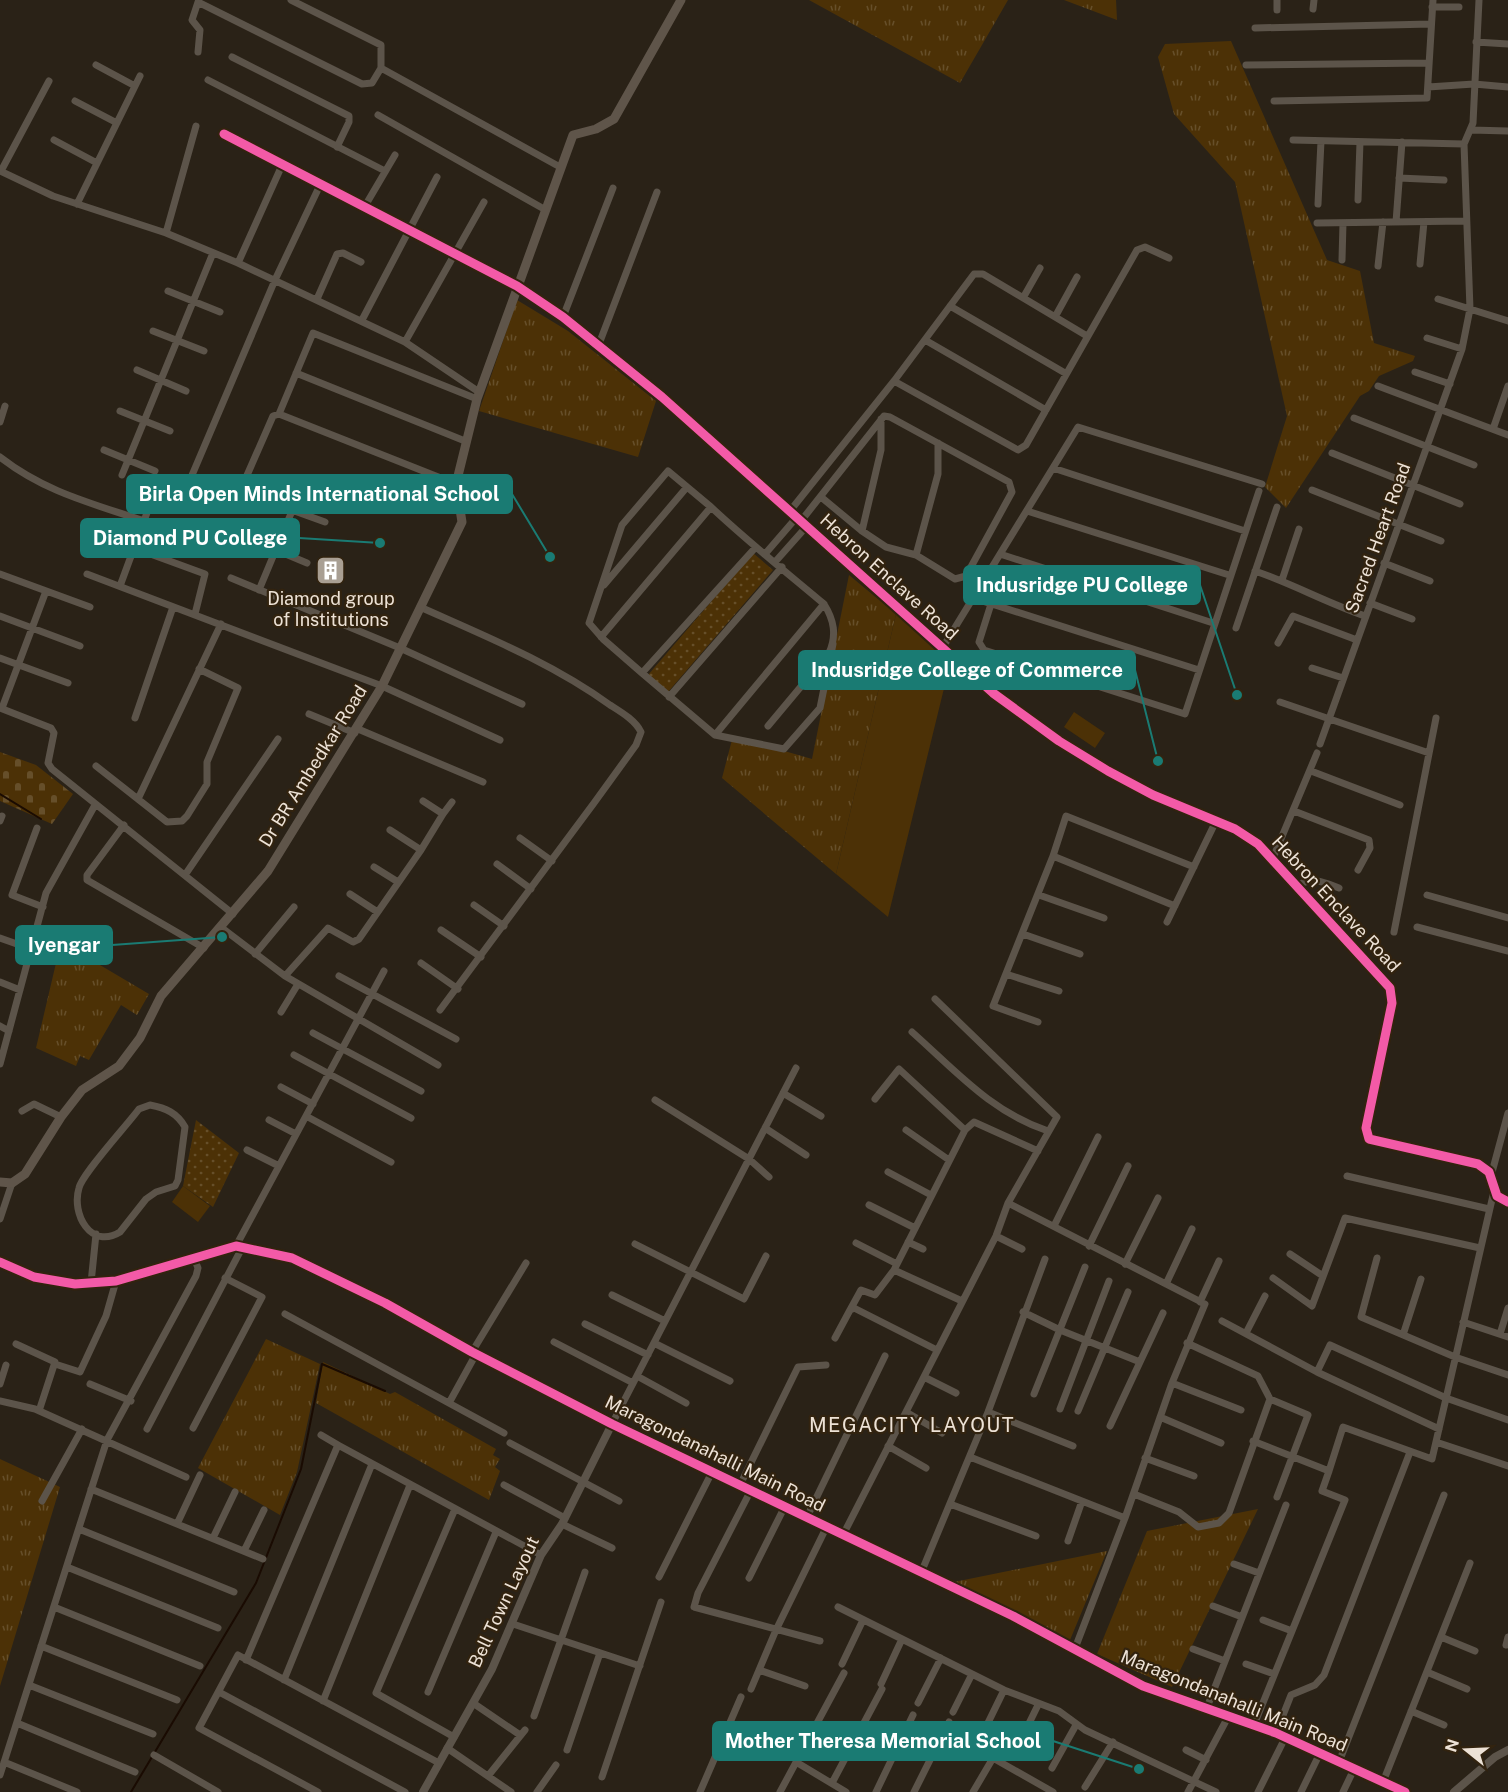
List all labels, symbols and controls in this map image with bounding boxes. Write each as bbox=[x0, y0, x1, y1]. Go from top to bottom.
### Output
street label: Sacred Heart Road bbox=[1341, 460, 1414, 616]
callout: Birla Open Minds International School bbox=[127, 475, 512, 513]
text: Birla Open Minds International School bbox=[139, 482, 499, 506]
street label: Hebron Enclave Road bbox=[816, 509, 963, 644]
callout: Diamond PU College bbox=[81, 519, 299, 557]
text: Diamond PU College bbox=[93, 526, 287, 550]
building icon: Diamond group of Institutions bbox=[315, 554, 347, 586]
callout: Indusridge PU College bbox=[964, 566, 1200, 604]
text: Indusridge PU College bbox=[976, 573, 1188, 597]
place label: Diamond group of Institutions bbox=[267, 588, 395, 630]
callout: Indusridge College of Commerce bbox=[799, 651, 1135, 689]
text: Indusridge College of Commerce bbox=[811, 658, 1123, 682]
street label: Dr BR Ambedkar Road bbox=[254, 681, 371, 850]
street label: Hebron Enclave Road bbox=[1268, 831, 1405, 976]
callout: Iyengar bbox=[16, 926, 112, 964]
text: Iyengar bbox=[28, 933, 100, 957]
street label: Maragondanahalli Main Road bbox=[602, 1391, 829, 1516]
district label: MEGACITY LAYOUT bbox=[809, 1413, 1015, 1437]
street label: Bell Town Layout bbox=[464, 1533, 543, 1671]
street label: Maragondanahalli Main Road bbox=[1118, 1645, 1351, 1756]
north arrow bbox=[1436, 1720, 1496, 1780]
callout: Mother Theresa Memorial School bbox=[713, 1722, 1053, 1760]
text: Mother Theresa Memorial School bbox=[725, 1729, 1041, 1753]
text: N bbox=[1441, 1737, 1463, 1754]

